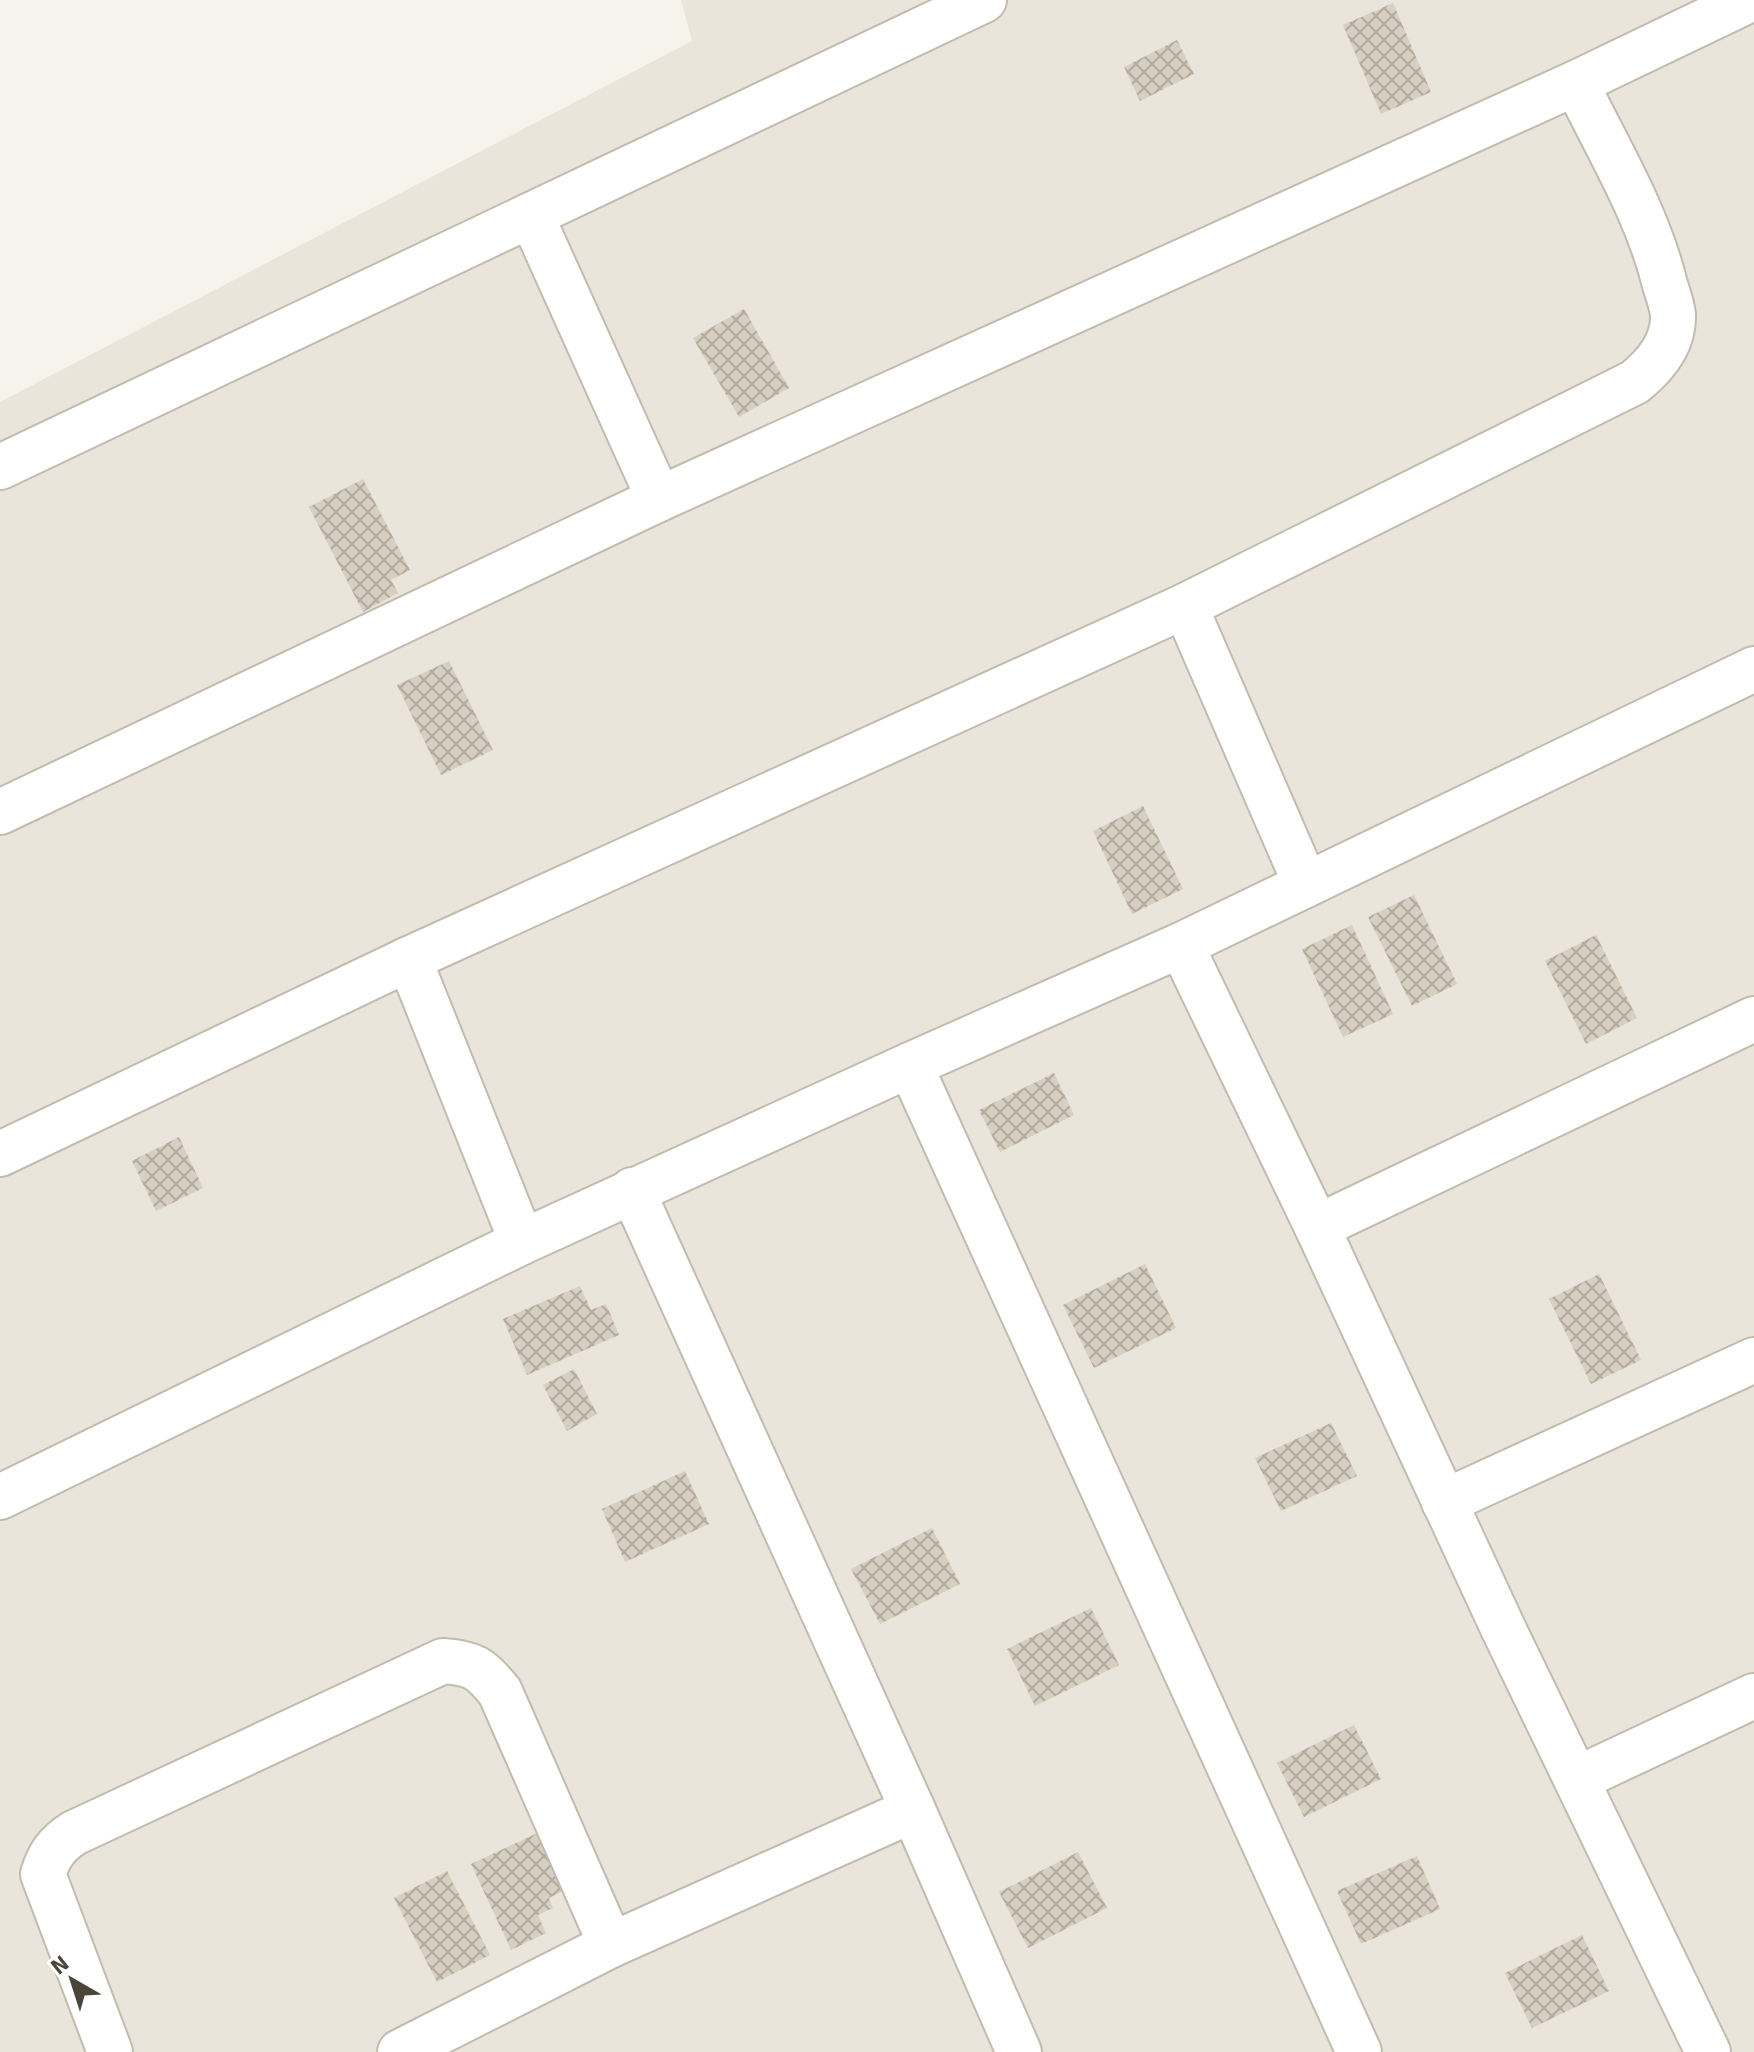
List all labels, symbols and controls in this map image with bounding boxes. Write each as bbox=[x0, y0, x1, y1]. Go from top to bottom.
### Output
north arrow bbox=[32, 1940, 112, 2020]
text: N bbox=[45, 1950, 74, 1980]

